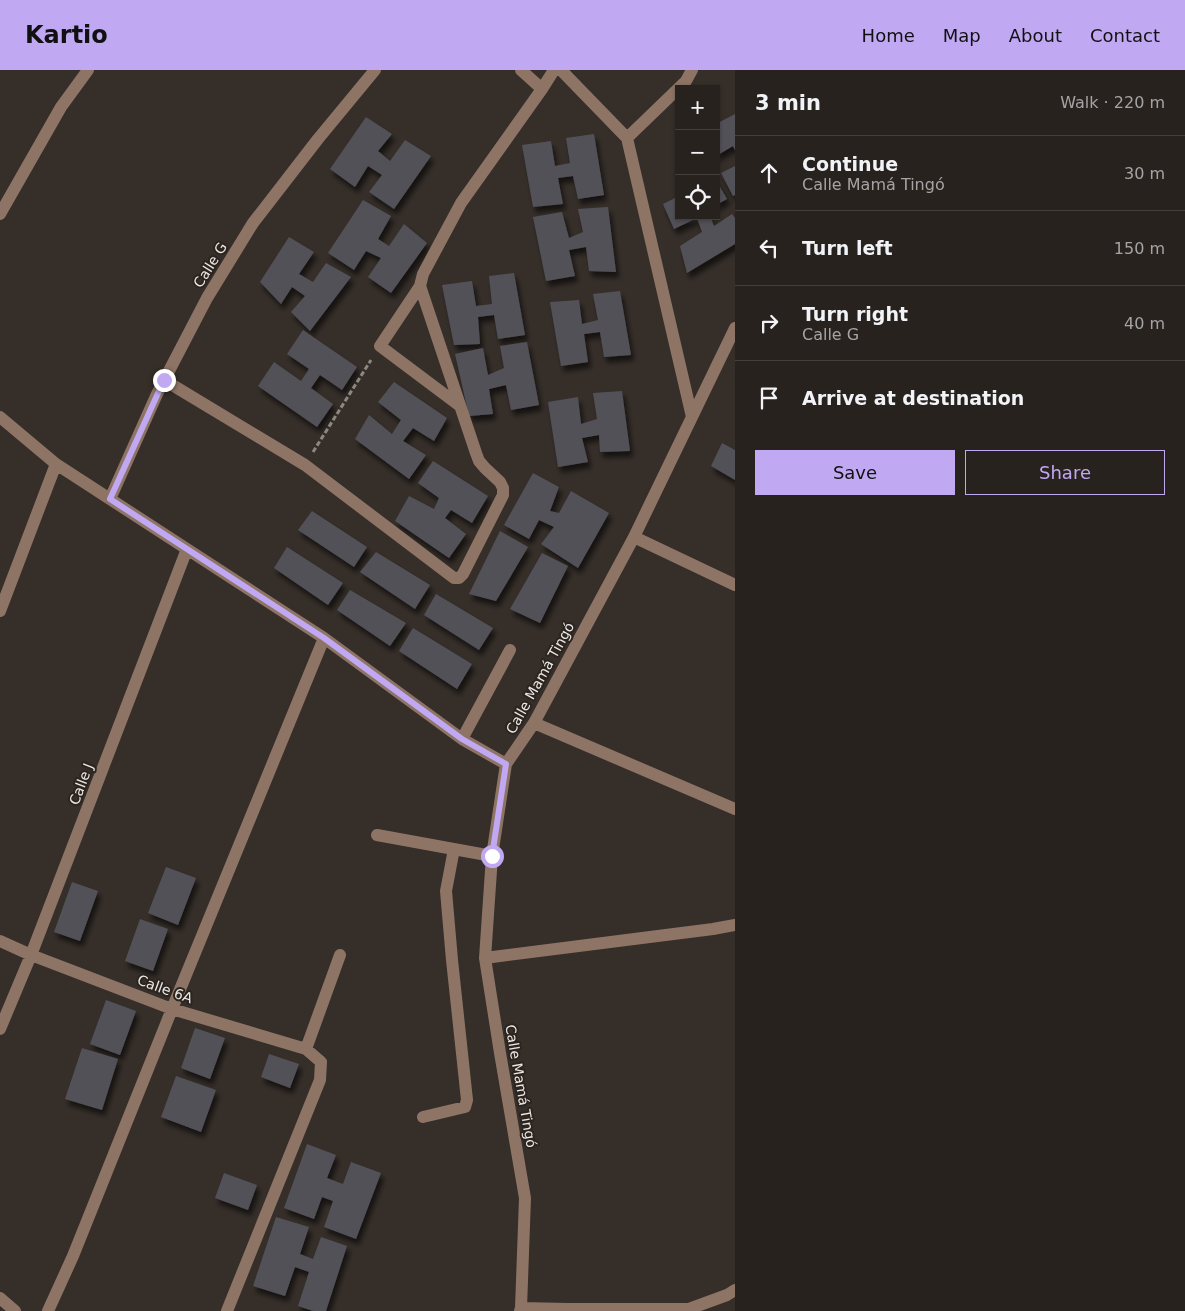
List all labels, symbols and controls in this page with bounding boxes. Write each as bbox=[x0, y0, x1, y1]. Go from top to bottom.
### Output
text: Kartio bbox=[25, 21, 108, 49]
text: Home bbox=[862, 25, 915, 46]
text: Map bbox=[943, 25, 981, 46]
text: About bbox=[1009, 25, 1062, 46]
text: Contact bbox=[1090, 25, 1160, 46]
map controls bbox=[675, 85, 720, 220]
button: + bbox=[675, 85, 720, 130]
text: 3 min bbox=[755, 91, 821, 115]
text: Walk · 220 m bbox=[1060, 93, 1165, 112]
button: − bbox=[675, 130, 720, 175]
text: Continue bbox=[802, 153, 898, 175]
icon: ahead bbox=[755, 159, 783, 187]
text: 30 m bbox=[1124, 164, 1165, 183]
button: locate bbox=[675, 175, 720, 220]
text: Calle Mamá Tingó bbox=[802, 175, 945, 194]
icon: left bbox=[755, 234, 783, 262]
text: Turn left bbox=[802, 237, 893, 259]
text: 150 m bbox=[1114, 239, 1165, 258]
street label: Calle G bbox=[190, 240, 230, 290]
text: Turn right bbox=[802, 303, 908, 325]
icon: right bbox=[755, 309, 783, 337]
text: 40 m bbox=[1124, 314, 1165, 333]
text: Calle G bbox=[802, 325, 859, 344]
route end bbox=[153, 369, 176, 392]
icon: arrive bbox=[755, 384, 783, 412]
text: Arrive at destination bbox=[802, 387, 1024, 409]
button: Save bbox=[755, 450, 955, 495]
button: Share bbox=[965, 450, 1165, 495]
street label: Calle Mamá Tingó bbox=[503, 620, 577, 736]
street label: Calle J bbox=[66, 761, 96, 807]
route start bbox=[481, 845, 504, 868]
street label: Calle 6A bbox=[135, 972, 195, 1007]
street label: Calle Mamá Tingó bbox=[502, 1023, 540, 1149]

